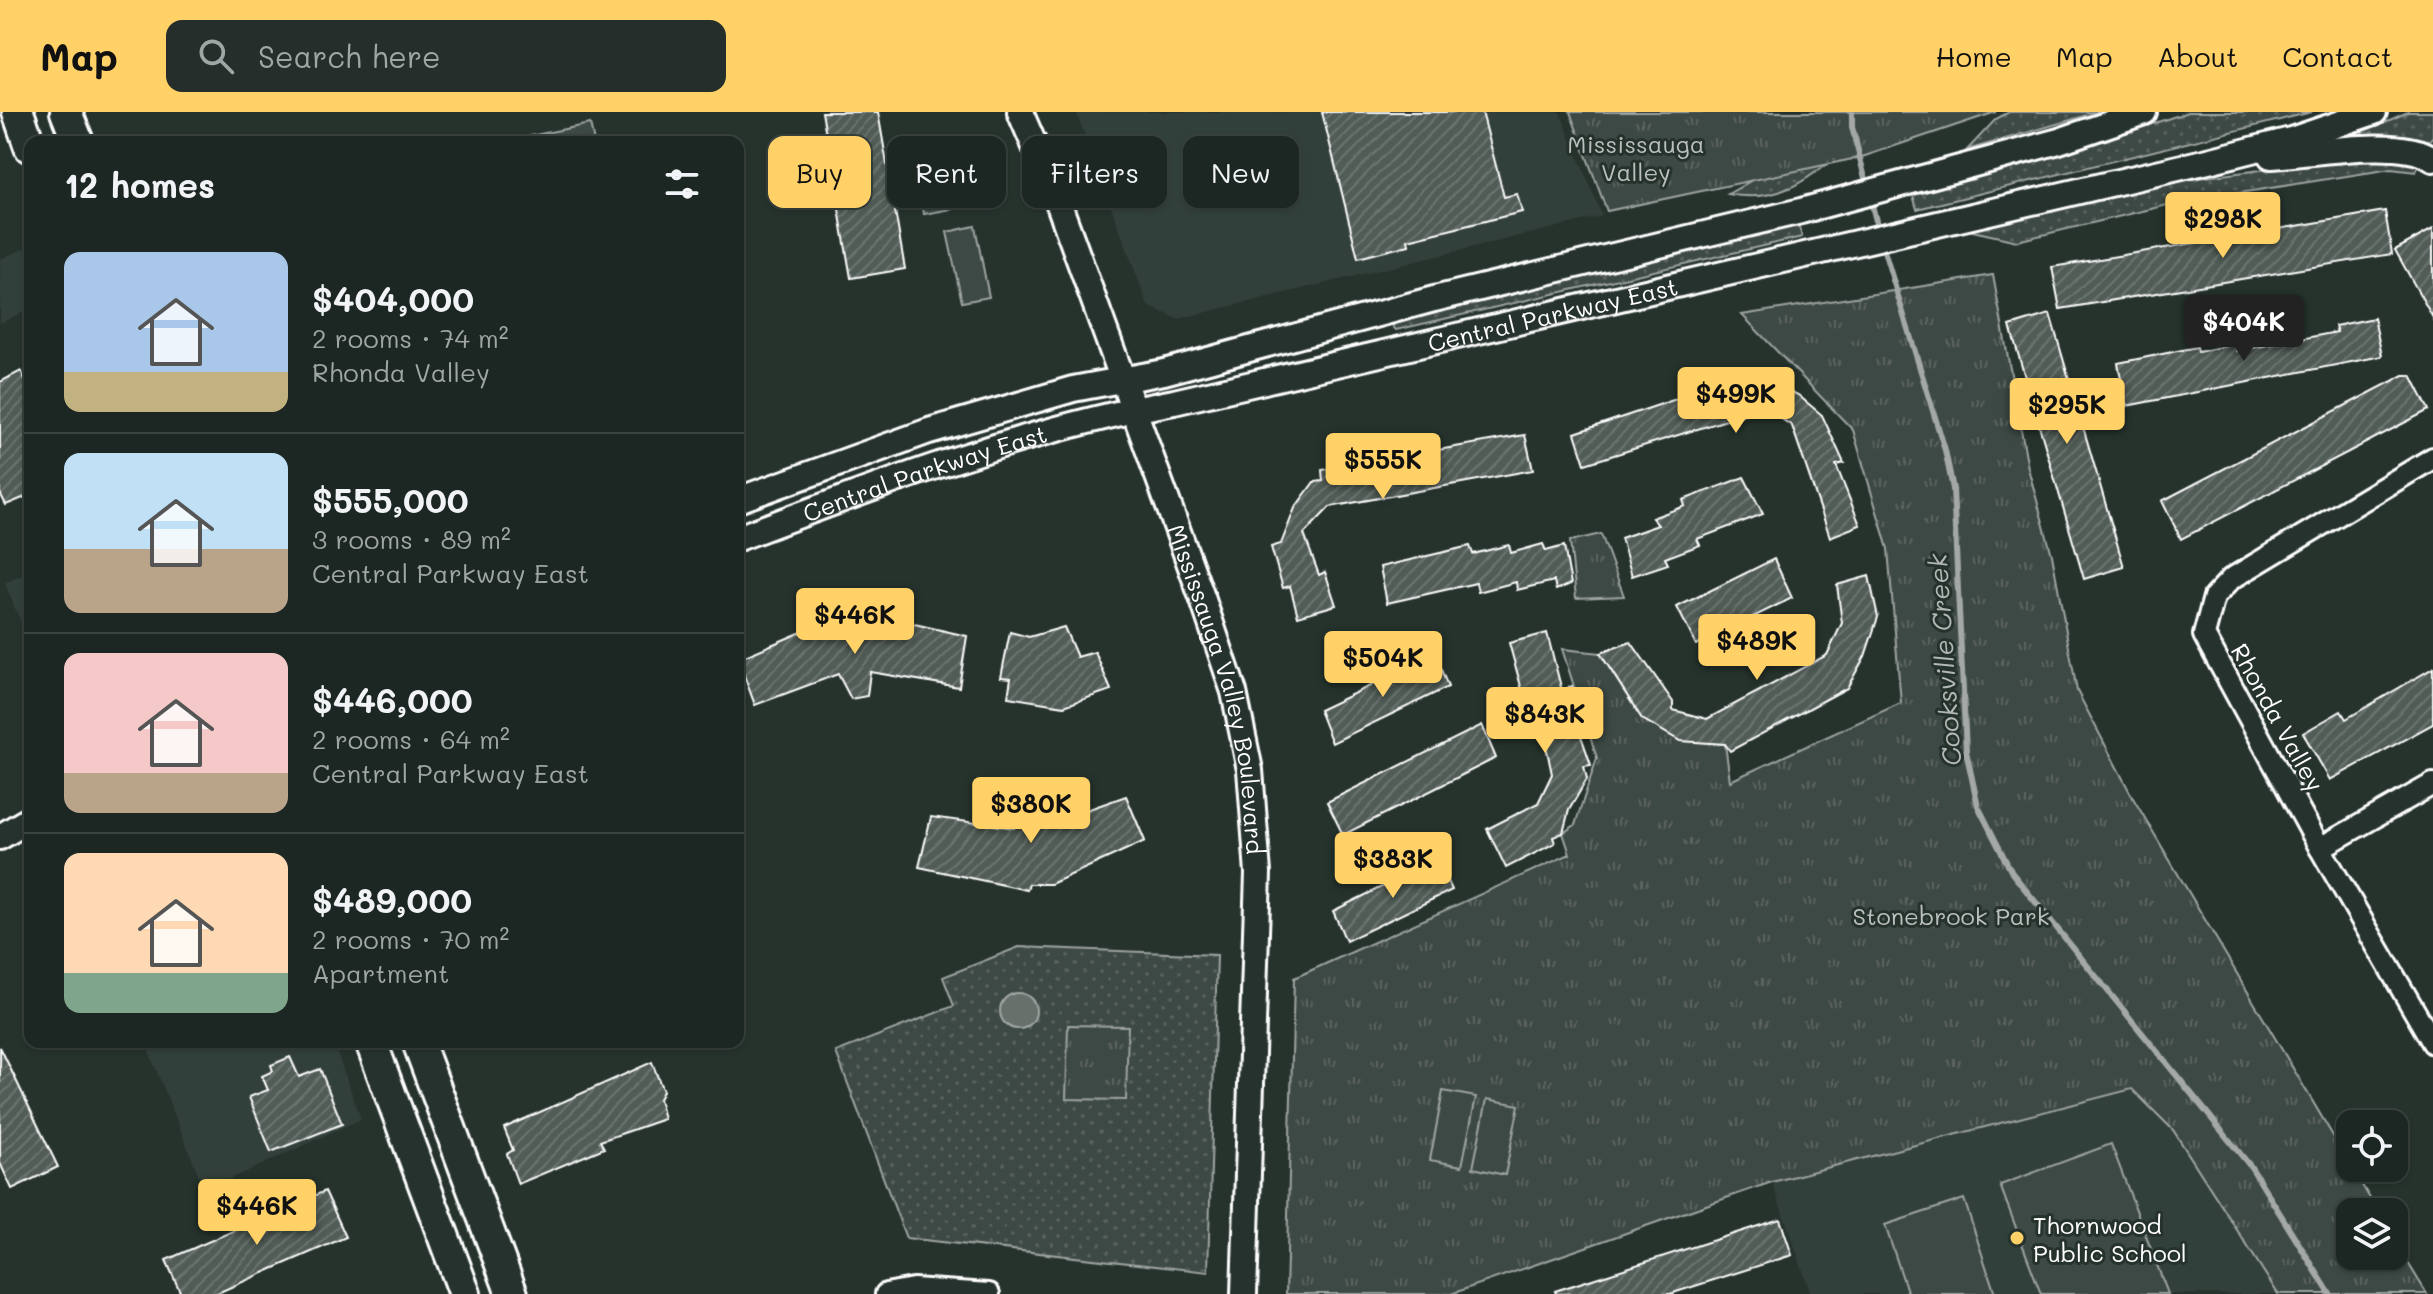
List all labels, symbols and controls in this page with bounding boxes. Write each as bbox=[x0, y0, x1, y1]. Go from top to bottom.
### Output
search box bbox=[166, 20, 726, 92]
text: Map bbox=[40, 31, 118, 81]
icon: search bbox=[194, 34, 238, 78]
text: Search here bbox=[258, 36, 441, 76]
text: Home bbox=[1936, 38, 2012, 74]
text: Map bbox=[2056, 38, 2113, 74]
text: About bbox=[2157, 38, 2238, 74]
text: Contact bbox=[2282, 38, 2393, 74]
park label: Mississauga Valley bbox=[1567, 128, 1705, 187]
chip: Buy bbox=[768, 136, 871, 208]
chip: Rent bbox=[887, 136, 1006, 208]
chip: Filters bbox=[1022, 136, 1167, 208]
chip: New bbox=[1183, 136, 1299, 208]
text: 12 homes bbox=[64, 162, 215, 207]
icon: filters bbox=[660, 162, 704, 206]
pin: $298K bbox=[2167, 192, 2279, 260]
text: $298K bbox=[2183, 201, 2263, 235]
street label: Central Parkway East bbox=[1424, 270, 1681, 358]
text: $404,000 bbox=[312, 276, 474, 321]
icon: home bbox=[128, 284, 224, 380]
pin: $404K bbox=[2188, 295, 2300, 363]
text: $404K bbox=[2203, 304, 2285, 338]
text: 2 rooms · 74 m² bbox=[312, 321, 509, 355]
text: Rhonda Valley bbox=[312, 355, 490, 389]
pin: $499K bbox=[1680, 367, 1792, 435]
text: $499K bbox=[1696, 376, 1776, 410]
pin: $295K bbox=[2011, 378, 2123, 446]
text: $295K bbox=[2028, 387, 2106, 421]
street label: Central Parkway East bbox=[798, 417, 1050, 528]
pin: $555K bbox=[1327, 433, 1439, 501]
text: $555K bbox=[1344, 442, 1422, 476]
text: $555,000 bbox=[312, 477, 469, 522]
icon: home bbox=[128, 485, 224, 581]
street label: Mississauga Valley Boulevard bbox=[1161, 520, 1272, 855]
text: 3 rooms · 89 m² bbox=[312, 522, 511, 556]
water label: Cooksville Creek bbox=[1920, 552, 1968, 767]
text: Central Parkway East bbox=[312, 556, 589, 590]
pin: $446K bbox=[799, 588, 911, 656]
text: $446K bbox=[814, 597, 896, 631]
pin: $489K bbox=[1701, 614, 1813, 682]
text: $489K bbox=[1716, 623, 1798, 657]
pin: $504K bbox=[1327, 631, 1439, 699]
street label: Rhonda Valley bbox=[2225, 638, 2331, 796]
text: $504K bbox=[1342, 640, 1424, 674]
text: $446,000 bbox=[312, 677, 473, 722]
icon: home bbox=[128, 685, 224, 781]
pin: $843K bbox=[1489, 687, 1601, 755]
text: $843K bbox=[1504, 696, 1586, 730]
text: 2 rooms · 64 m² bbox=[312, 722, 510, 756]
text: Central Parkway East bbox=[312, 756, 589, 790]
pin: $380K bbox=[975, 777, 1087, 845]
text: $380K bbox=[990, 786, 1072, 820]
pin: $383K bbox=[1337, 832, 1449, 900]
text: $383K bbox=[1353, 841, 1433, 875]
text: $489,000 bbox=[312, 877, 472, 922]
icon: home bbox=[128, 885, 224, 981]
park label: Stonebrook Park bbox=[1852, 900, 2050, 931]
text: 2 rooms · 70 m² bbox=[312, 922, 509, 956]
text: Apartment bbox=[312, 956, 449, 990]
map controls bbox=[2336, 1110, 2408, 1270]
button: locate bbox=[2336, 1110, 2408, 1182]
pin: $446K bbox=[201, 1179, 313, 1247]
text: $446K bbox=[216, 1188, 298, 1222]
button: layers bbox=[2336, 1198, 2408, 1270]
place label: Thornwood Public School bbox=[2033, 1209, 2187, 1268]
marker: Thornwood Public School bbox=[2008, 1229, 2026, 1247]

